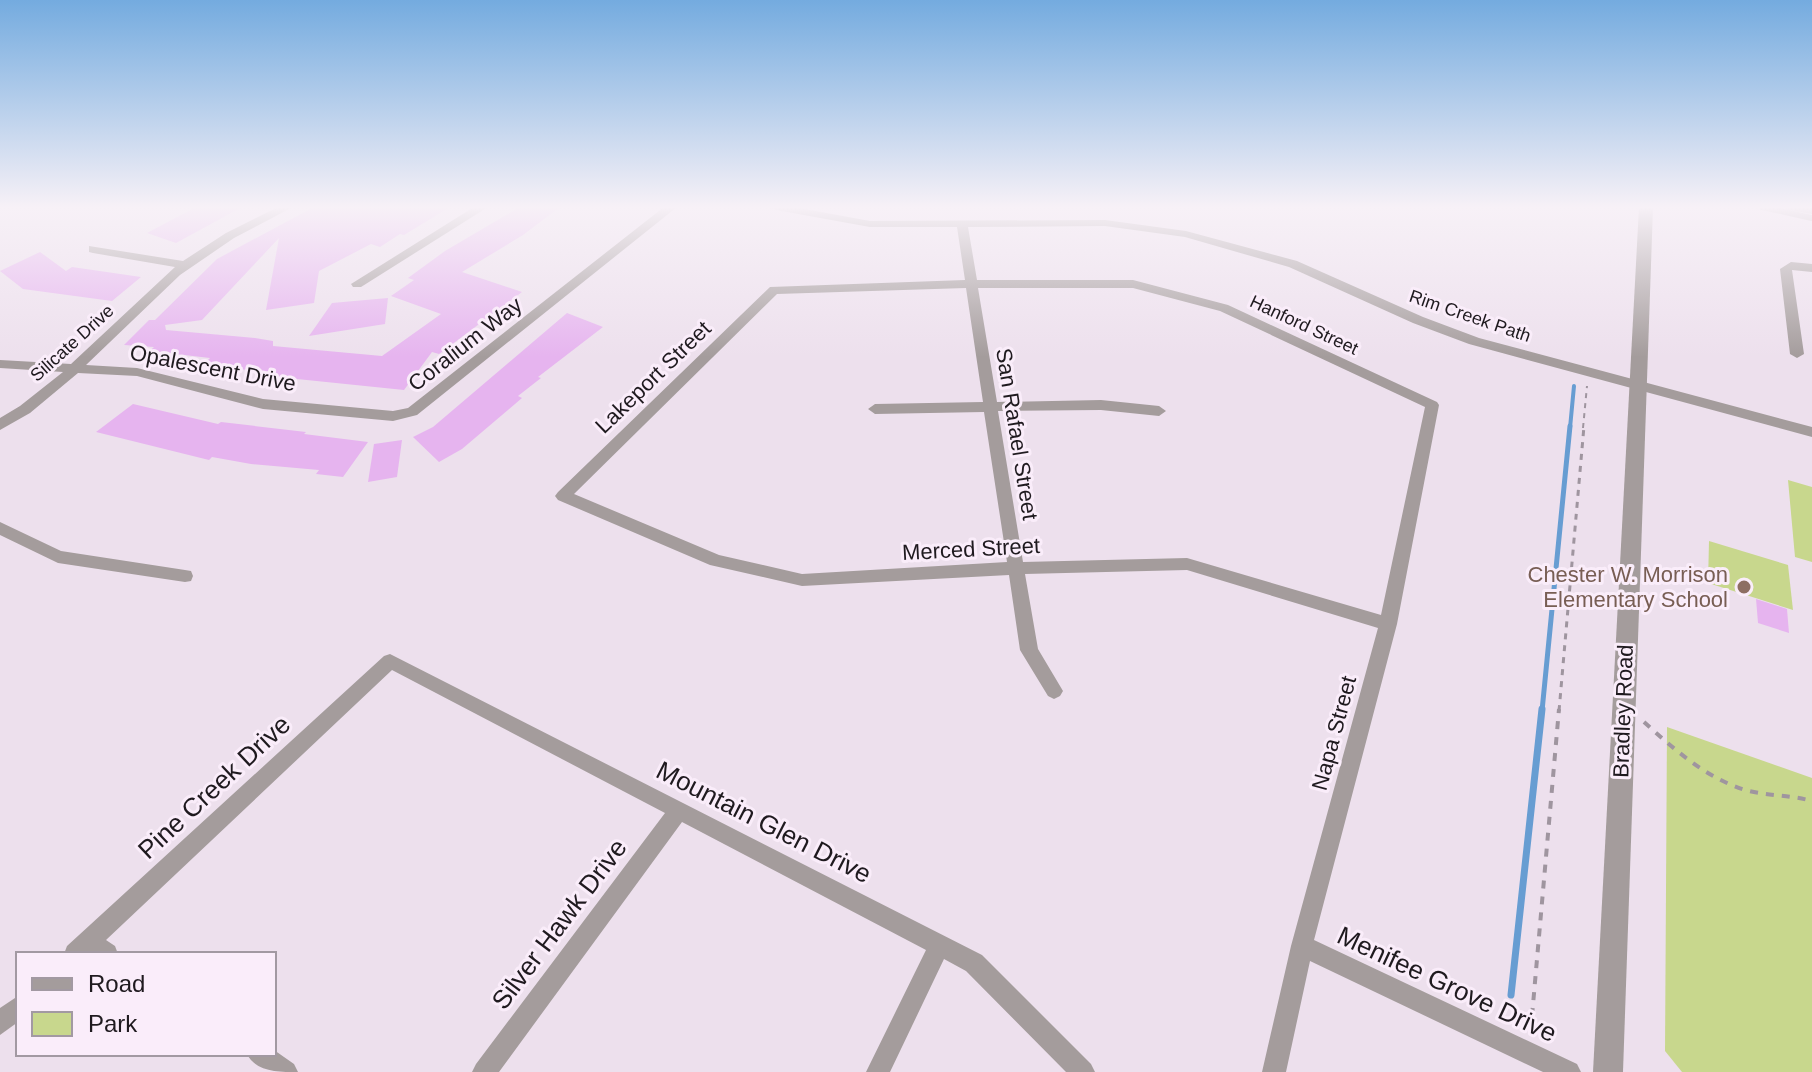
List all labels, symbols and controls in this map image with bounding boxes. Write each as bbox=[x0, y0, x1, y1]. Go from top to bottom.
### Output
street label: Rim Creek Path bbox=[1407, 286, 1533, 346]
street label: Hanford Street bbox=[1247, 291, 1361, 359]
street label: Coralium Way bbox=[403, 292, 527, 396]
street label: Silicate Drive bbox=[26, 300, 118, 386]
street label: Lakeport Street bbox=[590, 316, 716, 438]
street label: Opalescent Drive bbox=[128, 340, 298, 396]
street label: San Rafael Street bbox=[991, 346, 1043, 522]
street label: Merced Street bbox=[901, 533, 1041, 565]
place label: Chester W. Morrison Elementary School bbox=[1528, 562, 1728, 612]
marker: Chester W. Morrison Elementary School bbox=[1735, 578, 1753, 596]
street label: Bradley Road bbox=[1608, 644, 1638, 778]
street label: Napa Street bbox=[1307, 673, 1361, 793]
street label: Pine Creek Drive bbox=[132, 709, 296, 865]
street label: Mountain Glen Drive bbox=[652, 755, 876, 889]
street label: Silver Hawk Drive bbox=[485, 833, 633, 1015]
street label: Menifee Grove Drive bbox=[1333, 920, 1561, 1048]
legend bbox=[16, 952, 276, 1056]
text: Road bbox=[88, 970, 145, 997]
text: Park bbox=[88, 1010, 138, 1037]

